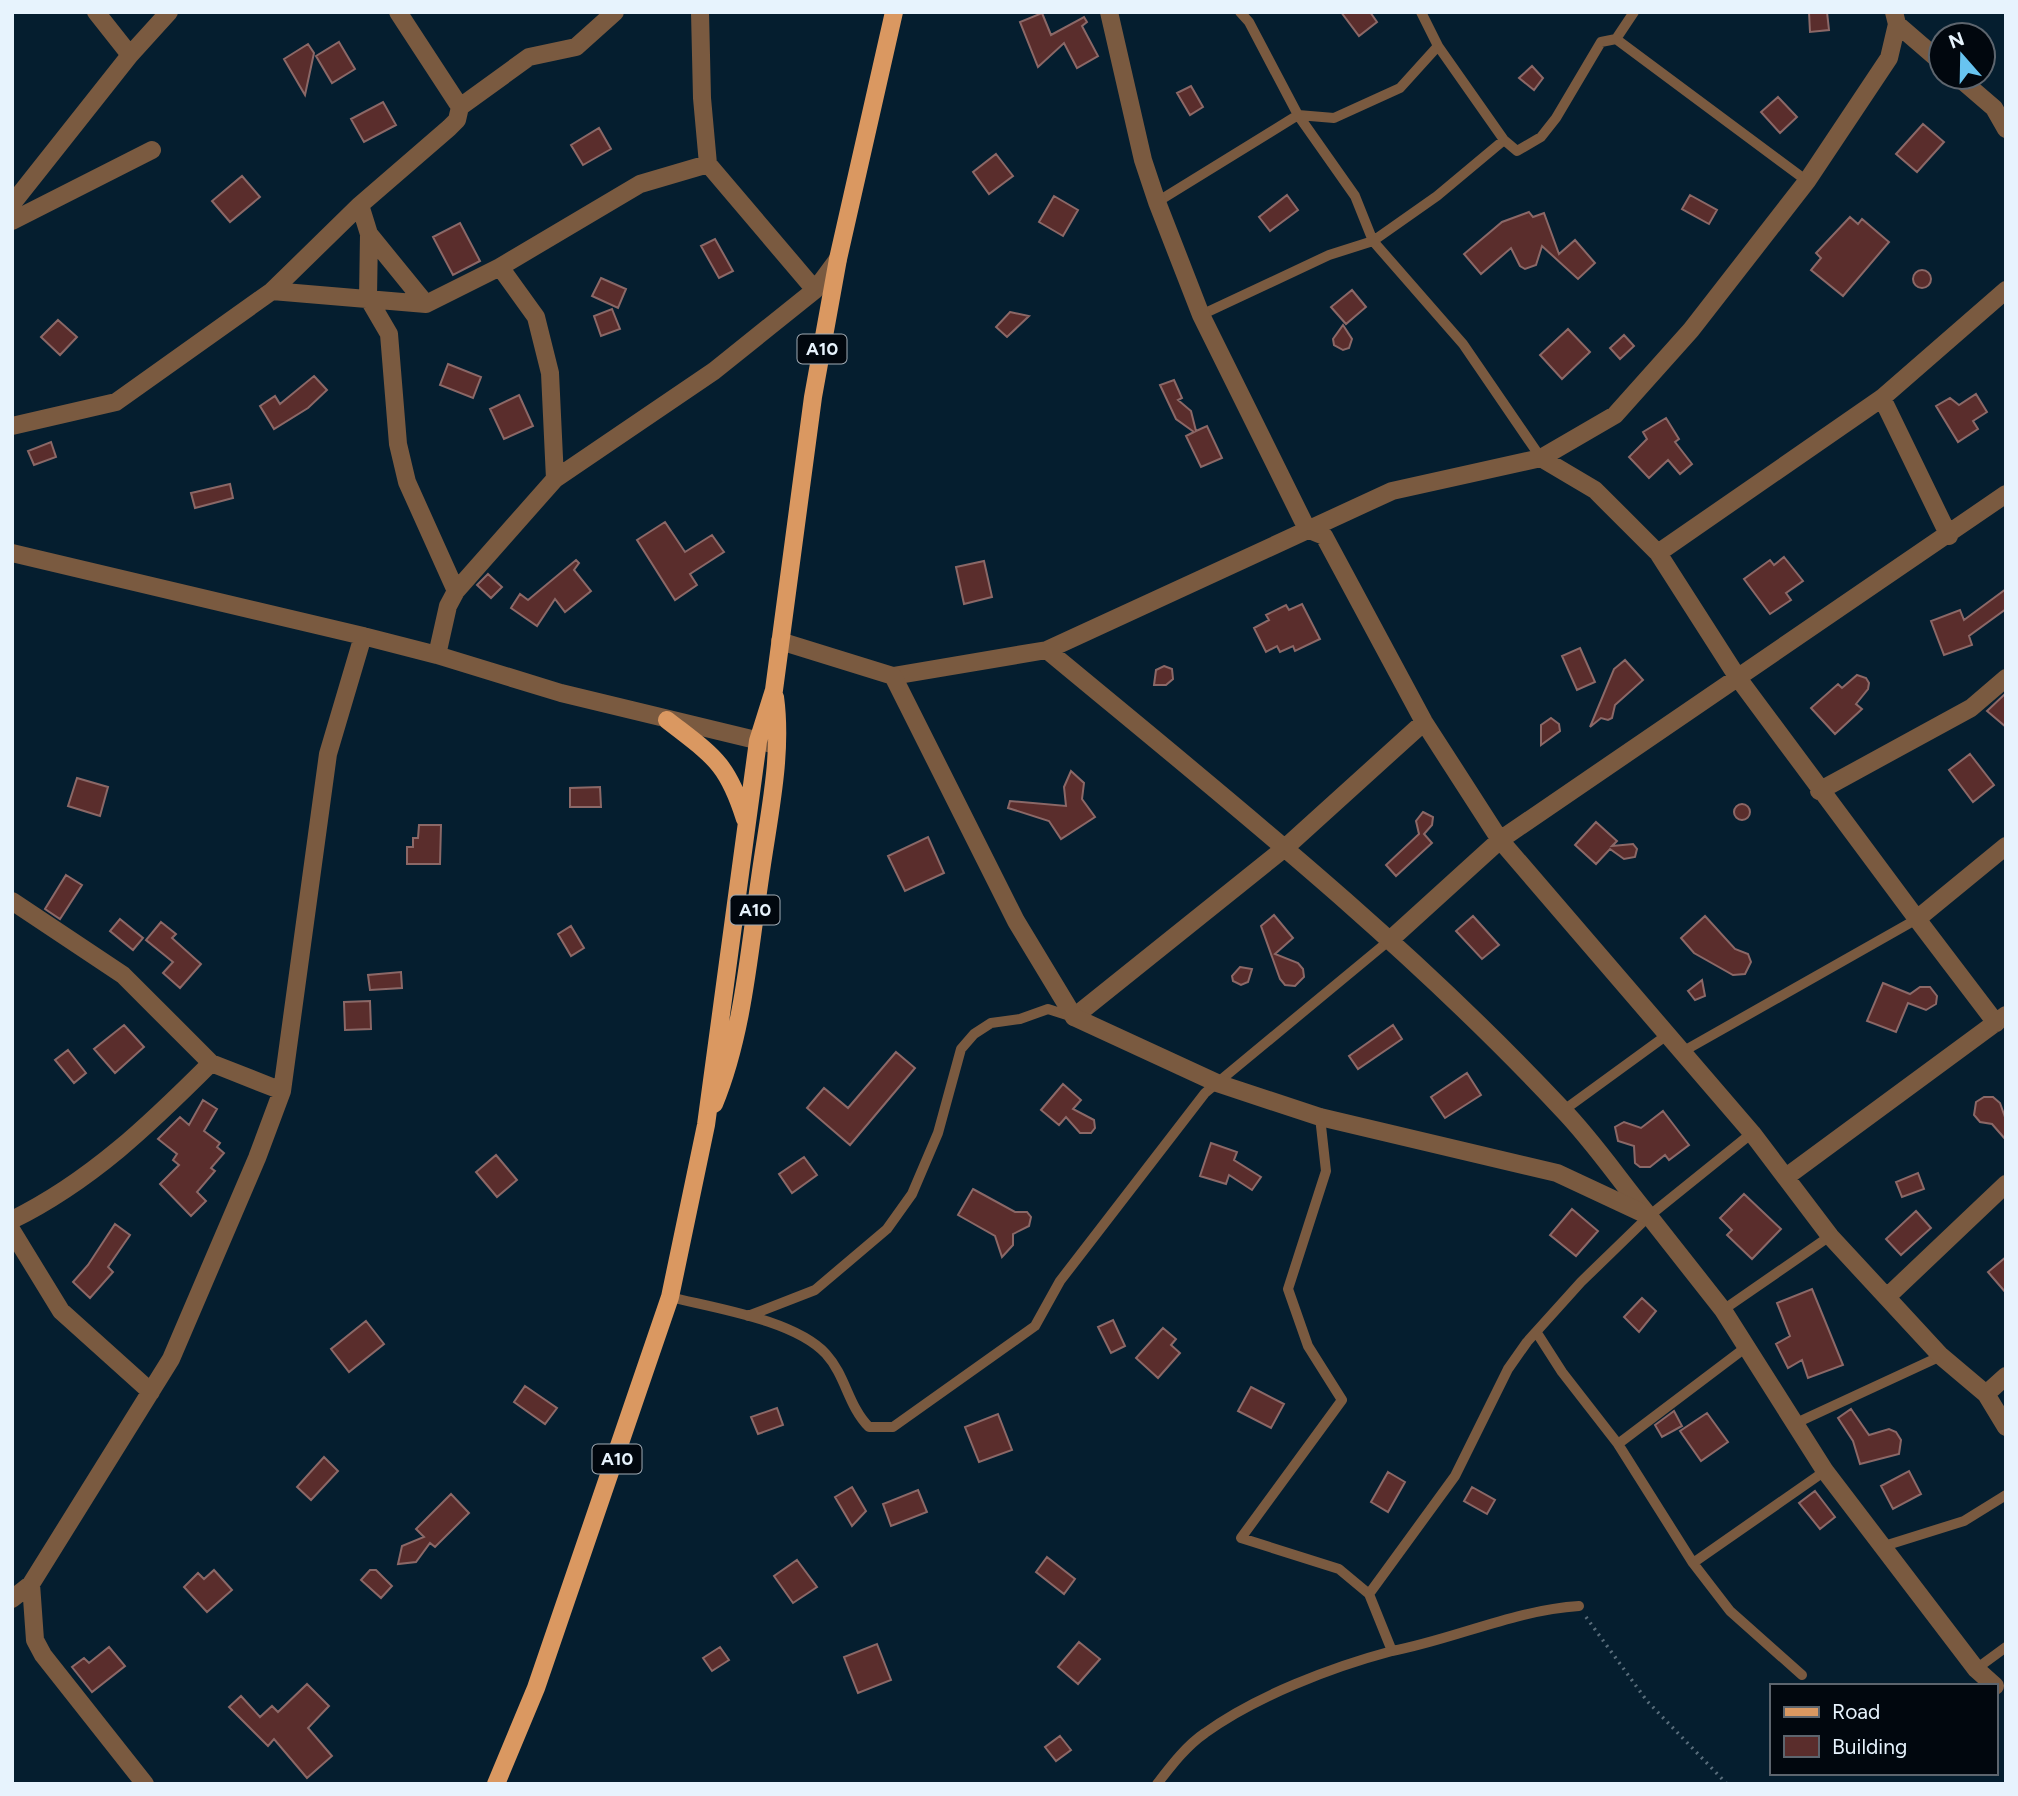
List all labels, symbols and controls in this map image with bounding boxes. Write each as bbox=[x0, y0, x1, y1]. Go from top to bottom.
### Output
north arrow bbox=[1927, 21, 1997, 91]
text: N bbox=[1946, 27, 1967, 54]
road number: A10 bbox=[798, 334, 846, 363]
road number: A10 bbox=[730, 896, 780, 925]
road number: A10 bbox=[592, 1444, 642, 1474]
legend bbox=[1770, 1684, 1997, 1775]
text: Road bbox=[1832, 1699, 1880, 1724]
text: Building bbox=[1832, 1734, 1907, 1759]

